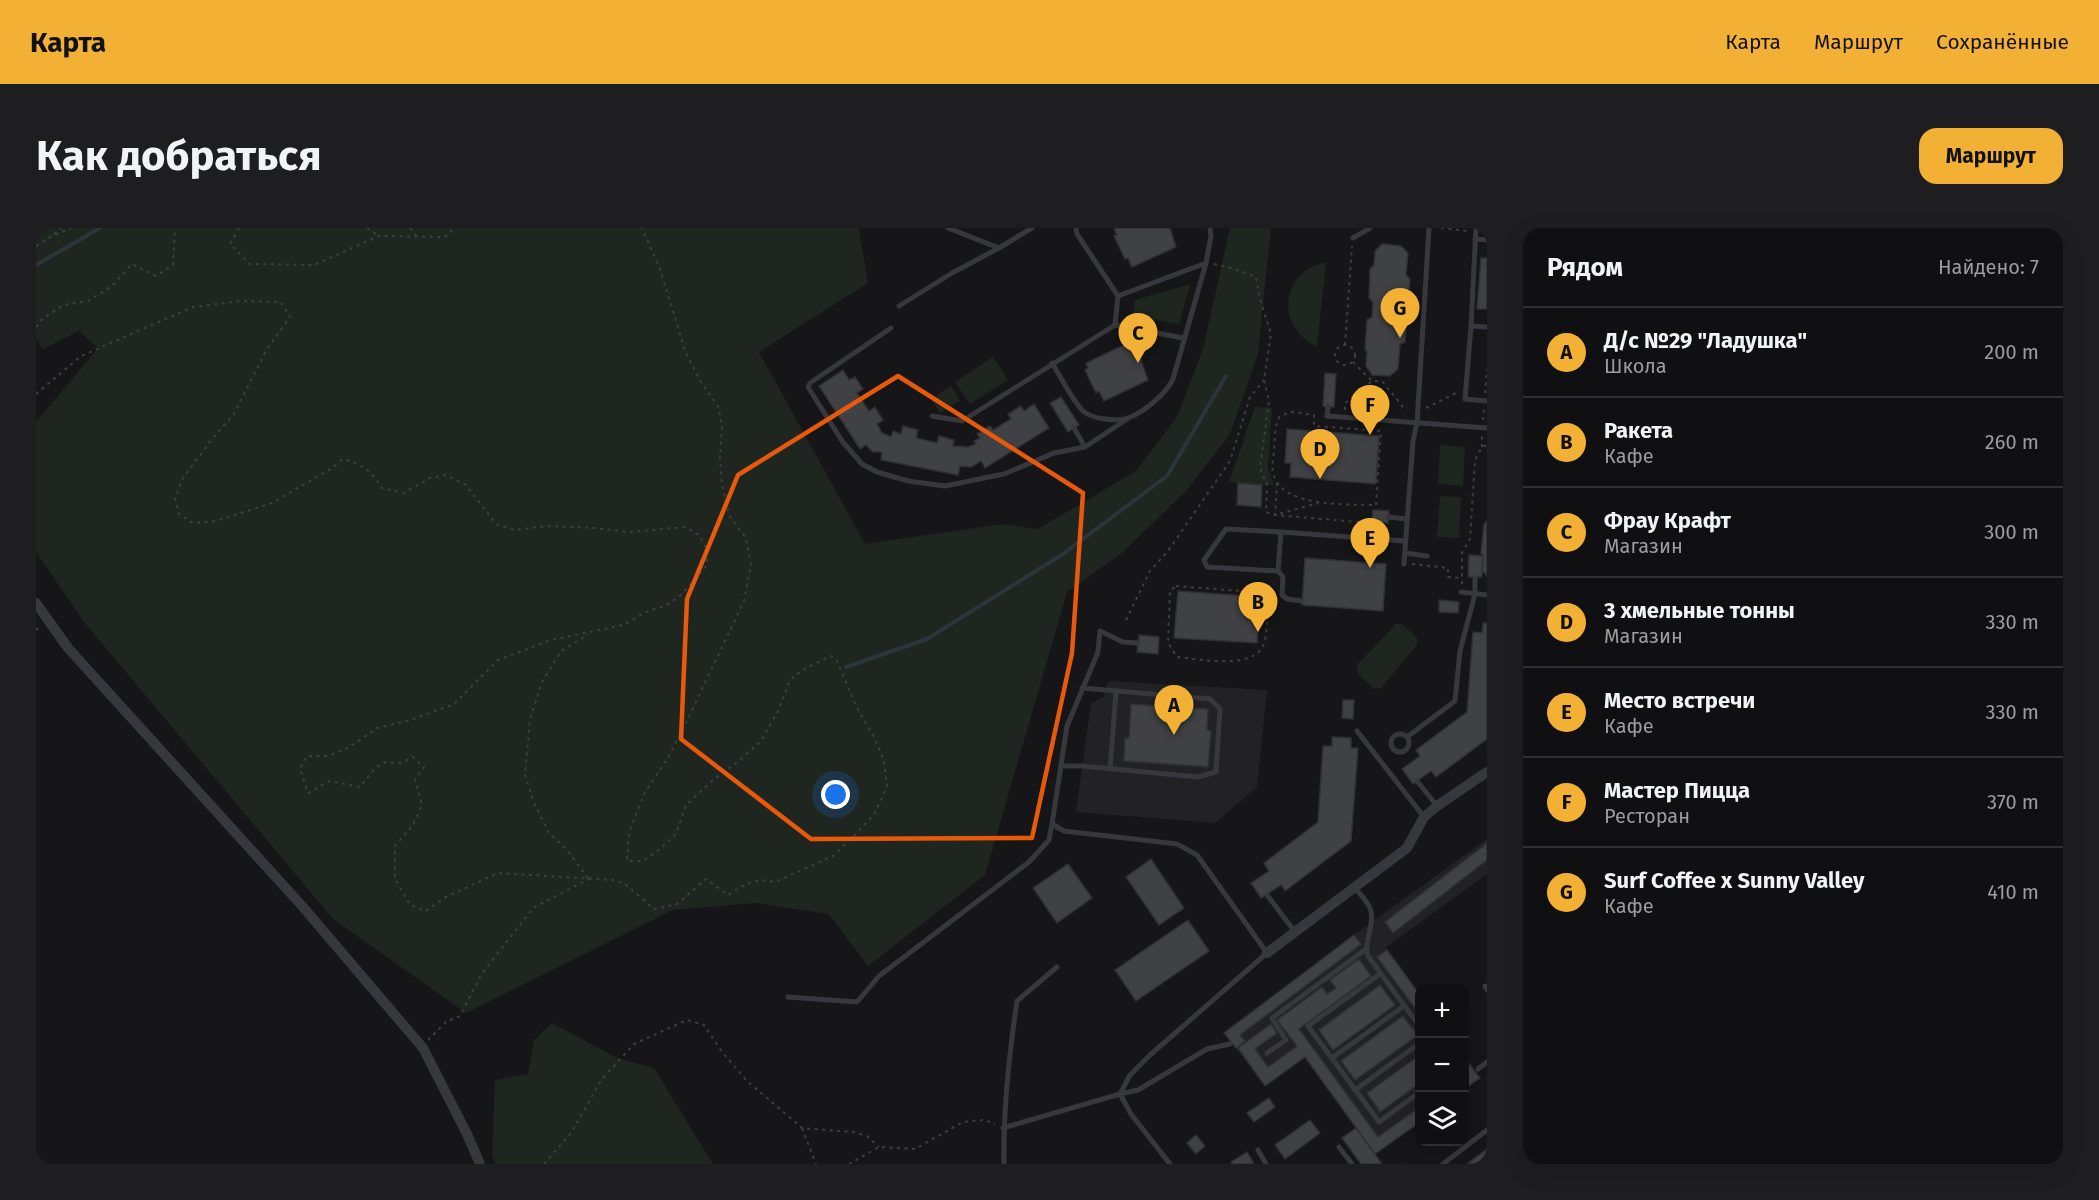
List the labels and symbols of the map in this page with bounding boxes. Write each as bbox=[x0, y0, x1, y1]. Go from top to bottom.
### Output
pin: G bbox=[1380, 288, 1420, 338]
pin: C bbox=[1118, 314, 1158, 363]
pin: F bbox=[1350, 386, 1390, 435]
pin: D bbox=[1300, 430, 1340, 479]
pin: E bbox=[1350, 518, 1390, 568]
pin: B bbox=[1238, 582, 1278, 632]
pin: A bbox=[1154, 686, 1194, 735]
your location bbox=[821, 780, 850, 809]

